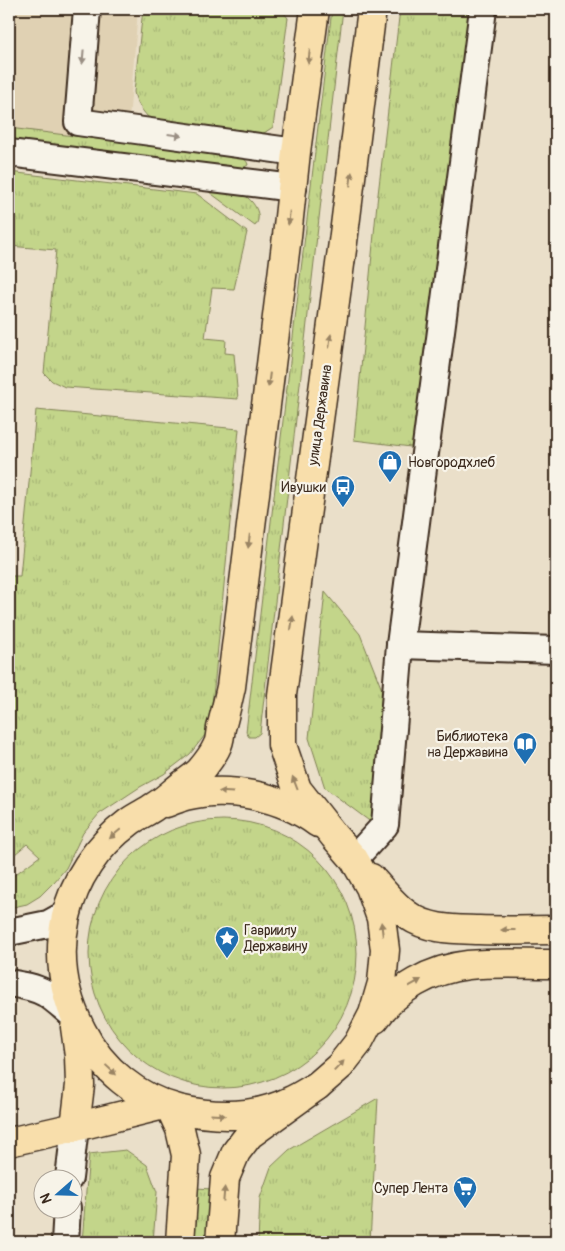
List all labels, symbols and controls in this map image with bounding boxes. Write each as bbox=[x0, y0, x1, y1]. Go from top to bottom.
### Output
one-way arrow bbox=[304, 49, 312, 65]
one-way arrow bbox=[79, 50, 87, 66]
one-way arrow bbox=[167, 131, 183, 139]
one-way arrow bbox=[347, 171, 355, 187]
one-way arrow bbox=[285, 211, 293, 227]
one-way arrow bbox=[326, 332, 334, 348]
street label: улица Державина bbox=[304, 363, 336, 468]
one-way arrow bbox=[265, 372, 273, 388]
shop icon: Новгородхлеб bbox=[377, 449, 403, 483]
place label: Новгородхлеб bbox=[408, 454, 495, 471]
bus stop icon: Ивушки bbox=[330, 474, 356, 508]
place label: Ивушки bbox=[281, 479, 326, 496]
one-way arrow bbox=[245, 533, 253, 549]
one-way arrow bbox=[288, 615, 296, 631]
place label: Библиотека на Державина bbox=[427, 728, 508, 761]
library icon: Библиотека на Державина bbox=[512, 731, 538, 765]
one-way arrow bbox=[291, 775, 298, 790]
one-way arrow bbox=[218, 788, 234, 796]
one-way arrow bbox=[109, 828, 122, 839]
one-way arrow bbox=[378, 921, 386, 937]
place label: Гавриилу Державину bbox=[243, 922, 307, 955]
place icon: Гавриилу Державину bbox=[214, 925, 240, 959]
one-way arrow bbox=[499, 926, 515, 934]
one-way arrow bbox=[408, 979, 422, 987]
one-way arrow bbox=[333, 1060, 345, 1072]
one-way arrow bbox=[105, 1064, 117, 1076]
one-way arrow bbox=[210, 1111, 226, 1119]
north arrow bbox=[32, 1168, 82, 1218]
supermarket icon: Супер Лента bbox=[452, 1175, 478, 1209]
place label: Супер Лента bbox=[374, 1180, 448, 1197]
one-way arrow bbox=[220, 1185, 228, 1201]
text: N bbox=[37, 1191, 56, 1206]

